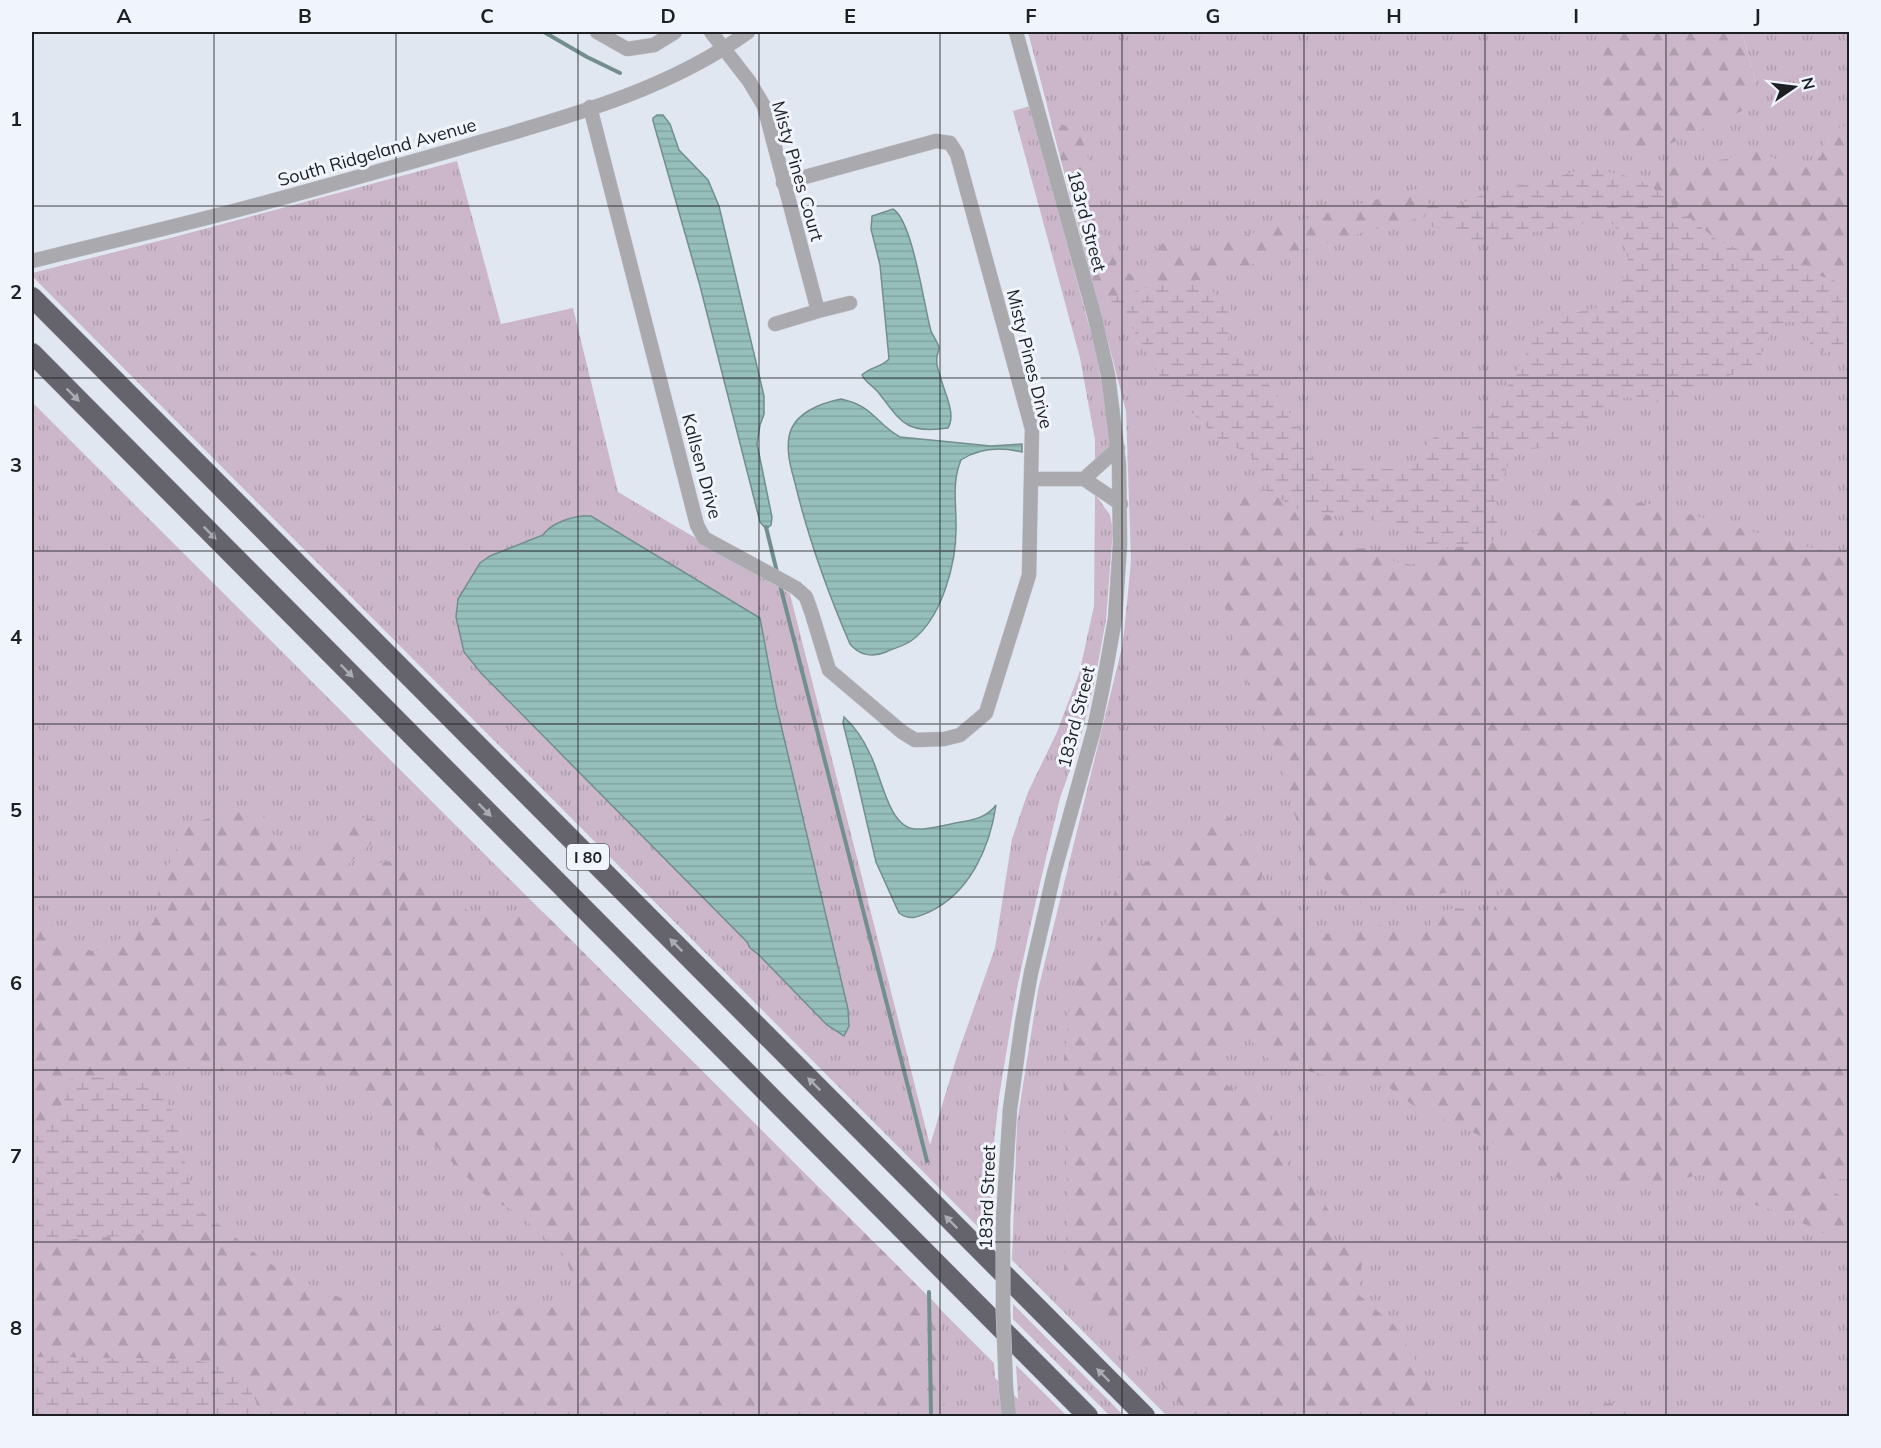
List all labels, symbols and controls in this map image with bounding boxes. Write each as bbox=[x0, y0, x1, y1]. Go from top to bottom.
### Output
text: A bbox=[117, 3, 132, 28]
text: B bbox=[298, 3, 312, 28]
text: C bbox=[480, 3, 494, 28]
text: D bbox=[660, 3, 676, 28]
text: E bbox=[844, 3, 856, 28]
text: F bbox=[1025, 3, 1037, 28]
text: G bbox=[1206, 3, 1220, 28]
text: H bbox=[1386, 3, 1402, 28]
text: I bbox=[1573, 3, 1579, 28]
text: J bbox=[1753, 3, 1761, 28]
north arrow bbox=[1764, 57, 1824, 117]
text: N bbox=[1797, 75, 1820, 92]
street label: Misty Pines Court bbox=[767, 98, 829, 244]
text: 1 bbox=[10, 106, 22, 131]
street label: South Ridgeland Avenue bbox=[275, 113, 479, 191]
street label: 183rd Street bbox=[1062, 168, 1112, 274]
text: 2 bbox=[10, 279, 22, 304]
street label: Misty Pines Drive bbox=[1002, 287, 1058, 431]
one-way arrow bbox=[65, 387, 79, 401]
street label: Kallsen Drive bbox=[677, 411, 727, 521]
text: 3 bbox=[10, 452, 22, 477]
one-way arrow bbox=[203, 526, 217, 541]
text: 4 bbox=[10, 624, 22, 649]
one-way arrow bbox=[340, 664, 354, 678]
street label: 183rd Street bbox=[1052, 664, 1100, 770]
text: 5 bbox=[10, 797, 22, 822]
one-way arrow bbox=[478, 802, 492, 817]
road number: I 80 bbox=[567, 844, 609, 870]
one-way arrow bbox=[670, 939, 684, 953]
text: 6 bbox=[10, 970, 22, 995]
one-way arrow bbox=[807, 1077, 821, 1091]
text: 7 bbox=[10, 1143, 22, 1168]
street label: 183rd Street bbox=[974, 1145, 1000, 1249]
one-way arrow bbox=[944, 1215, 959, 1229]
text: 8 bbox=[10, 1315, 22, 1340]
one-way arrow bbox=[1096, 1368, 1111, 1382]

